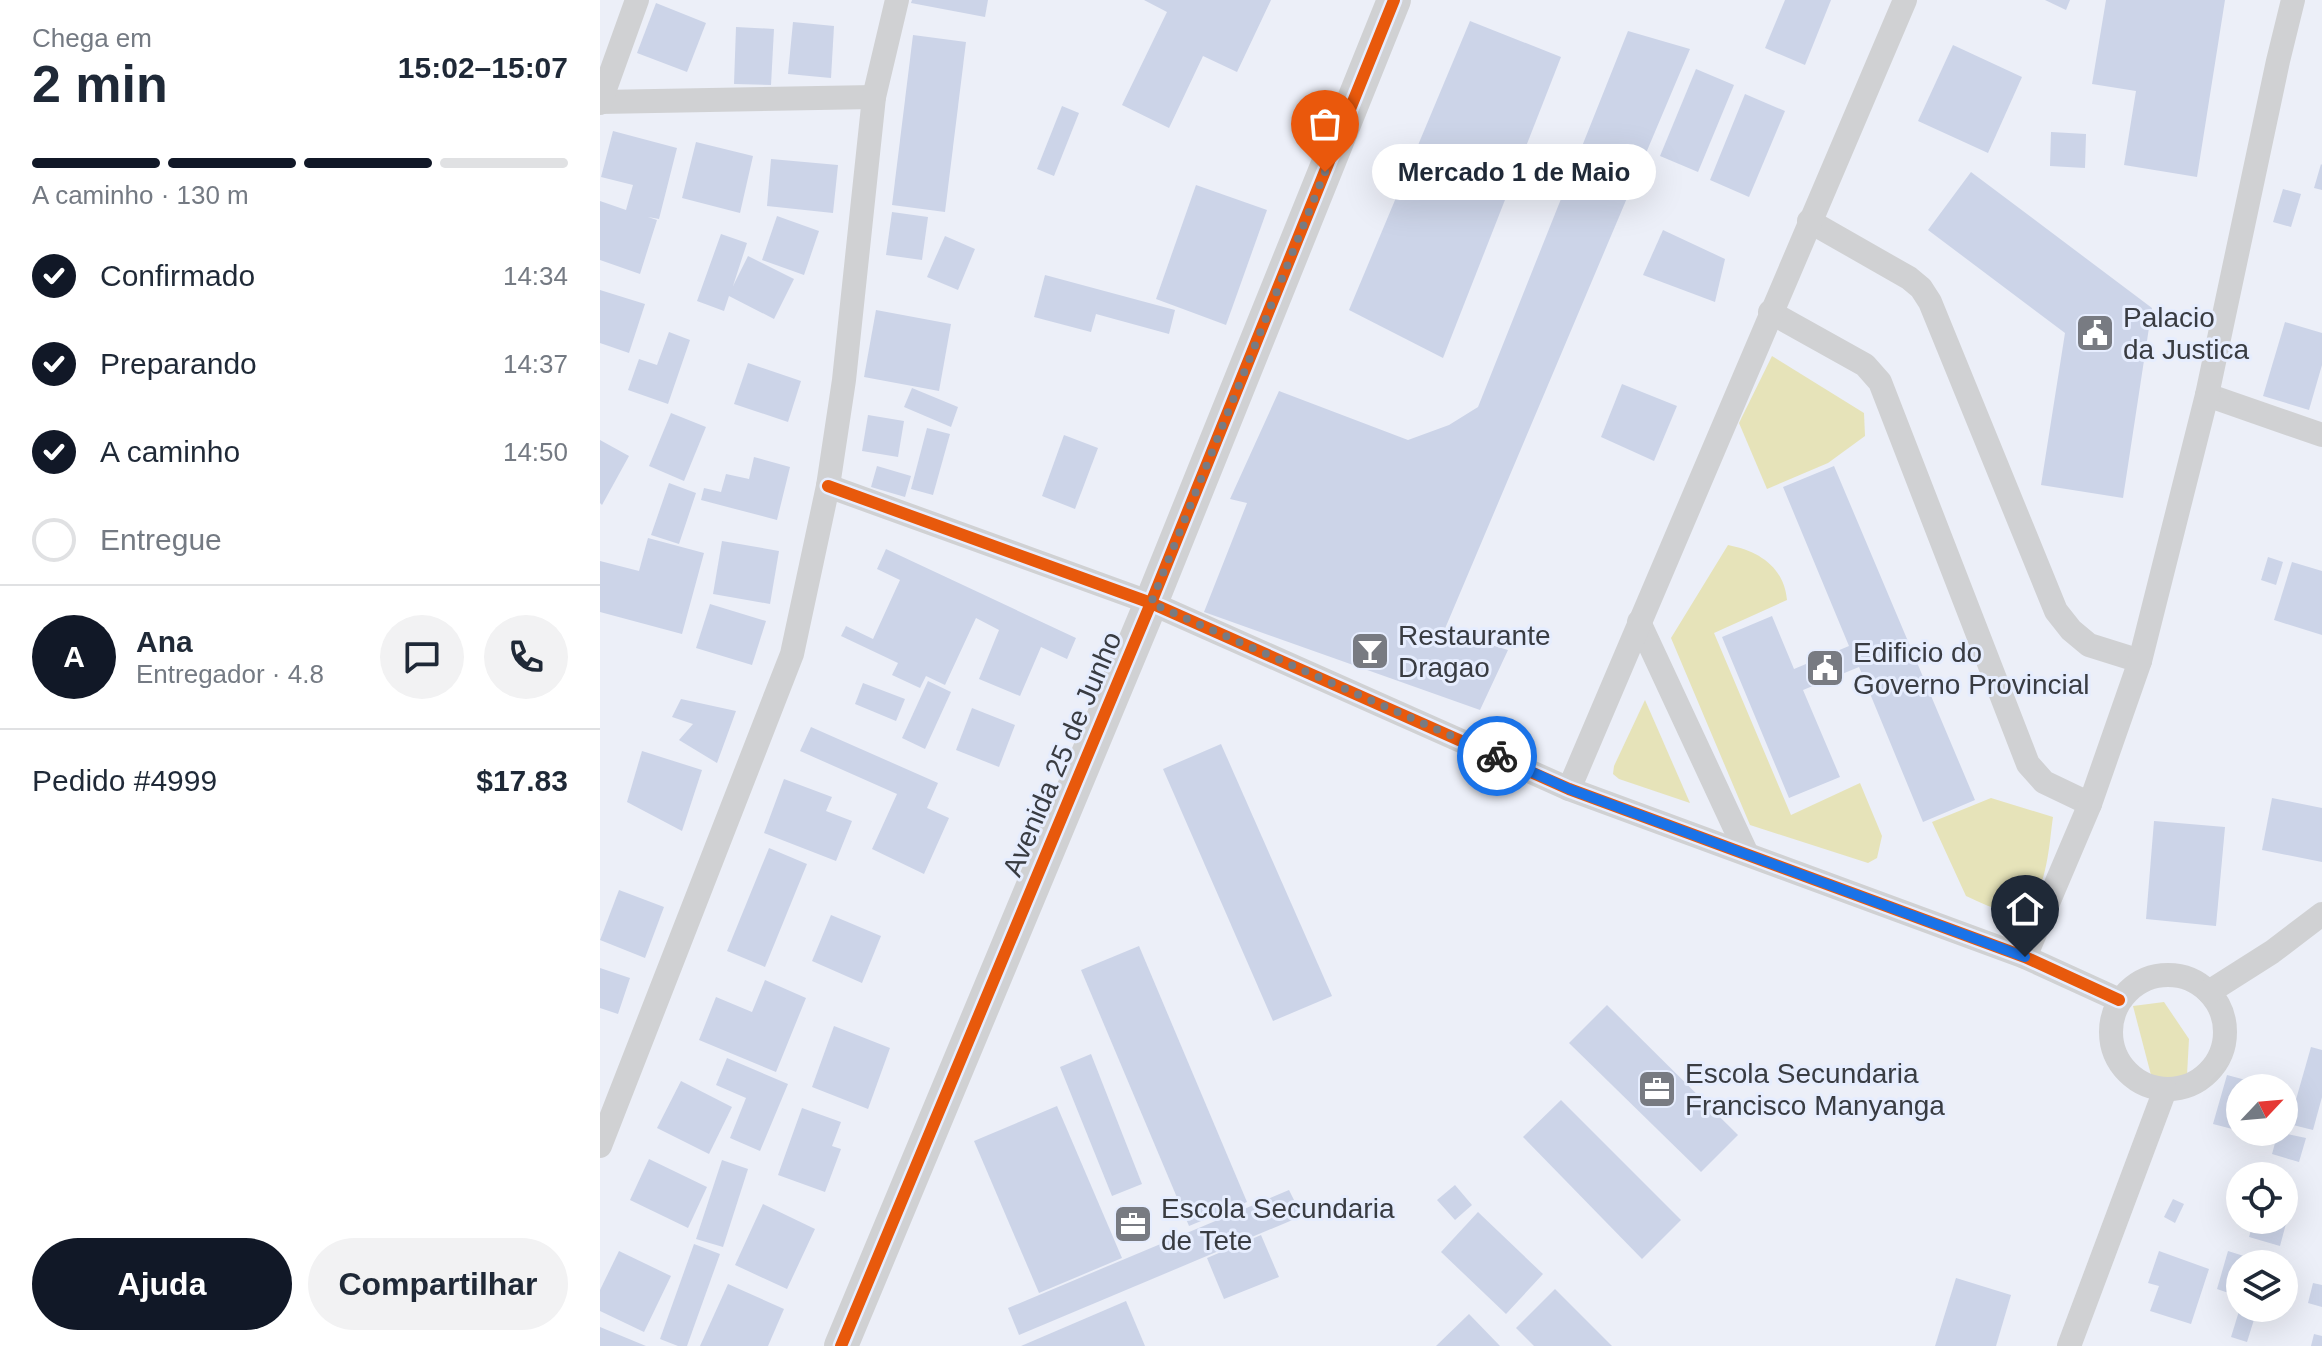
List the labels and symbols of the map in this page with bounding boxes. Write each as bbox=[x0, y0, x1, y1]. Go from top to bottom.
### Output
pin bbox=[1291, 90, 1359, 172]
callout: Mercado 1 de Maio bbox=[1373, 144, 1657, 200]
place label: Palacio da Justica bbox=[2123, 302, 2249, 365]
public building icon: Palacio da Justica bbox=[2074, 312, 2116, 354]
place label: Restaurante Dragao bbox=[1398, 620, 1551, 683]
street label: Avenida 25 de Junho bbox=[996, 627, 1128, 881]
bar icon: Restaurante Dragao bbox=[1349, 630, 1391, 672]
place label: Edificio do Governo Provincial bbox=[1853, 637, 2090, 700]
public building icon: Edificio do Governo Provincial bbox=[1804, 647, 1846, 689]
courier bbox=[1457, 716, 1537, 796]
pin bbox=[1991, 875, 2059, 957]
place label: Escola Secundaria Francisco Manyanga bbox=[1685, 1058, 1945, 1121]
office icon: Escola Secundaria Francisco Manyanga bbox=[1636, 1068, 1678, 1110]
north arrow bbox=[2226, 1074, 2298, 1146]
place label: Escola Secundaria de Tete bbox=[1161, 1193, 1395, 1256]
office icon: Escola Secundaria de Tete bbox=[1112, 1203, 1154, 1245]

